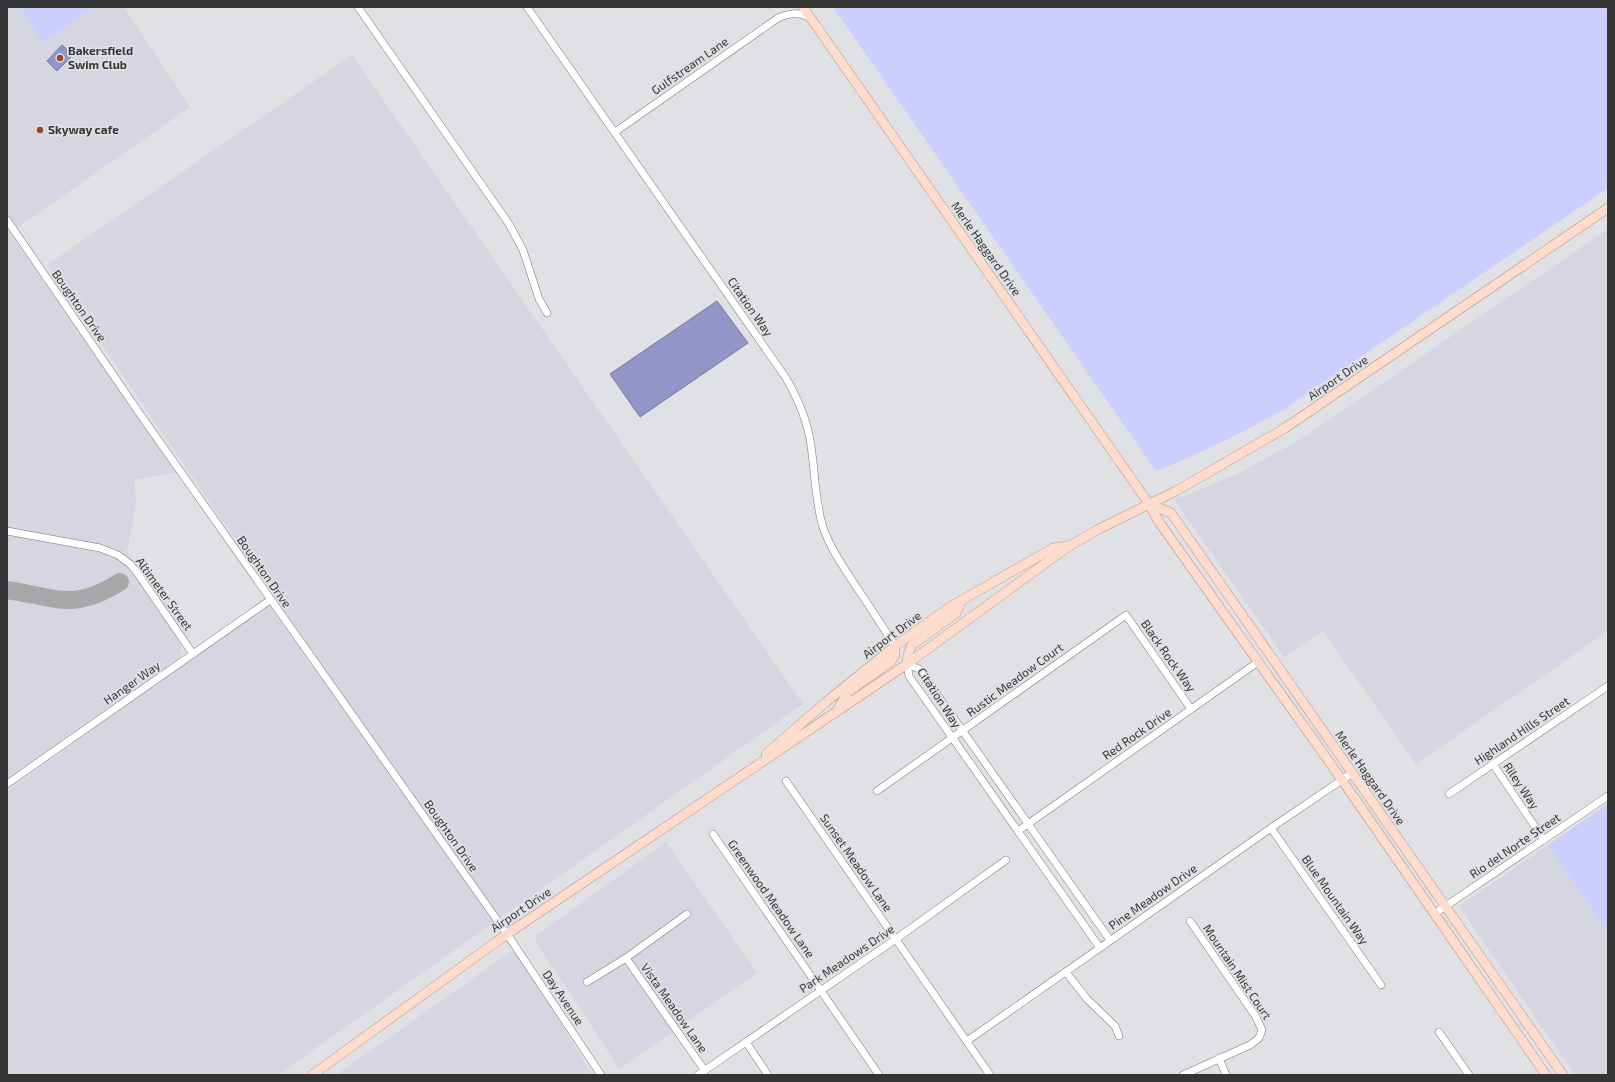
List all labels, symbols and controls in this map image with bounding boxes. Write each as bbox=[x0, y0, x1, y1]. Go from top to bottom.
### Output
street label: Gulfstream Lane bbox=[648, 34, 730, 97]
place label: Bakersfield Swim Club bbox=[68, 43, 133, 71]
marker: Bakersfield Swim Club bbox=[55, 53, 65, 63]
place label: Skyway cafe bbox=[48, 122, 119, 137]
marker: Skyway cafe bbox=[35, 125, 45, 135]
street label: Merle Haggard Drive bbox=[949, 199, 1025, 298]
street label: Boughton Drive bbox=[50, 267, 110, 344]
street label: Citation Way bbox=[725, 274, 777, 339]
street label: Airport Drive bbox=[1305, 352, 1370, 402]
street label: Boughton Drive bbox=[235, 533, 295, 610]
street label: Altimeter Street bbox=[134, 554, 196, 633]
street label: Airport Drive bbox=[859, 608, 923, 661]
street label: Black Rock Way bbox=[1139, 617, 1199, 695]
street label: Rustic Meadow Court bbox=[963, 639, 1066, 719]
street label: Hanger Way bbox=[100, 657, 163, 707]
street label: Citation Way bbox=[915, 665, 965, 731]
street label: Highland Hills Street bbox=[1471, 693, 1572, 767]
street label: Red Rock Drive bbox=[1099, 704, 1173, 762]
street label: Merle Haggard Drive bbox=[1333, 728, 1409, 827]
street label: Riley Way bbox=[1501, 759, 1543, 812]
street label: Boughton Drive bbox=[422, 797, 482, 874]
street label: Rio del Norte Street bbox=[1466, 809, 1563, 881]
street label: Sunset Meadow Lane bbox=[818, 811, 896, 914]
street label: Greenwood Meadow Lane bbox=[726, 837, 818, 960]
street label: Blue Mountain Way bbox=[1300, 852, 1372, 947]
street label: Pine Meadow Drive bbox=[1106, 861, 1199, 932]
street label: Airport Drive bbox=[488, 884, 553, 934]
street label: Park Meadows Drive bbox=[796, 921, 897, 995]
street label: Mountain Mist Court bbox=[1201, 921, 1275, 1022]
street label: Vista Meadow Lane bbox=[639, 960, 711, 1055]
street label: Day Avenue bbox=[540, 967, 587, 1028]

